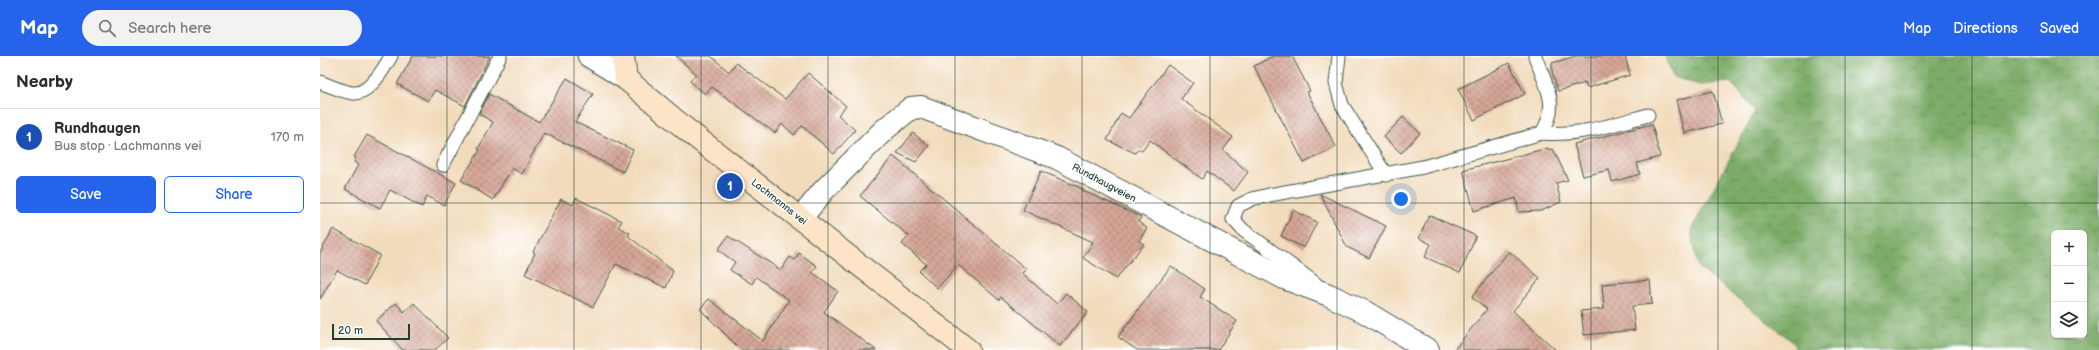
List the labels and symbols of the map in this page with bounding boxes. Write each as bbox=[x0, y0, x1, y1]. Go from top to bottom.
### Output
street label: Rundhaugveien bbox=[1070, 161, 1139, 205]
pin: 1 bbox=[717, 171, 743, 201]
street label: Lachmanns vei bbox=[749, 176, 809, 228]
your location bbox=[1391, 189, 1411, 209]
scale bar bbox=[332, 322, 410, 341]

